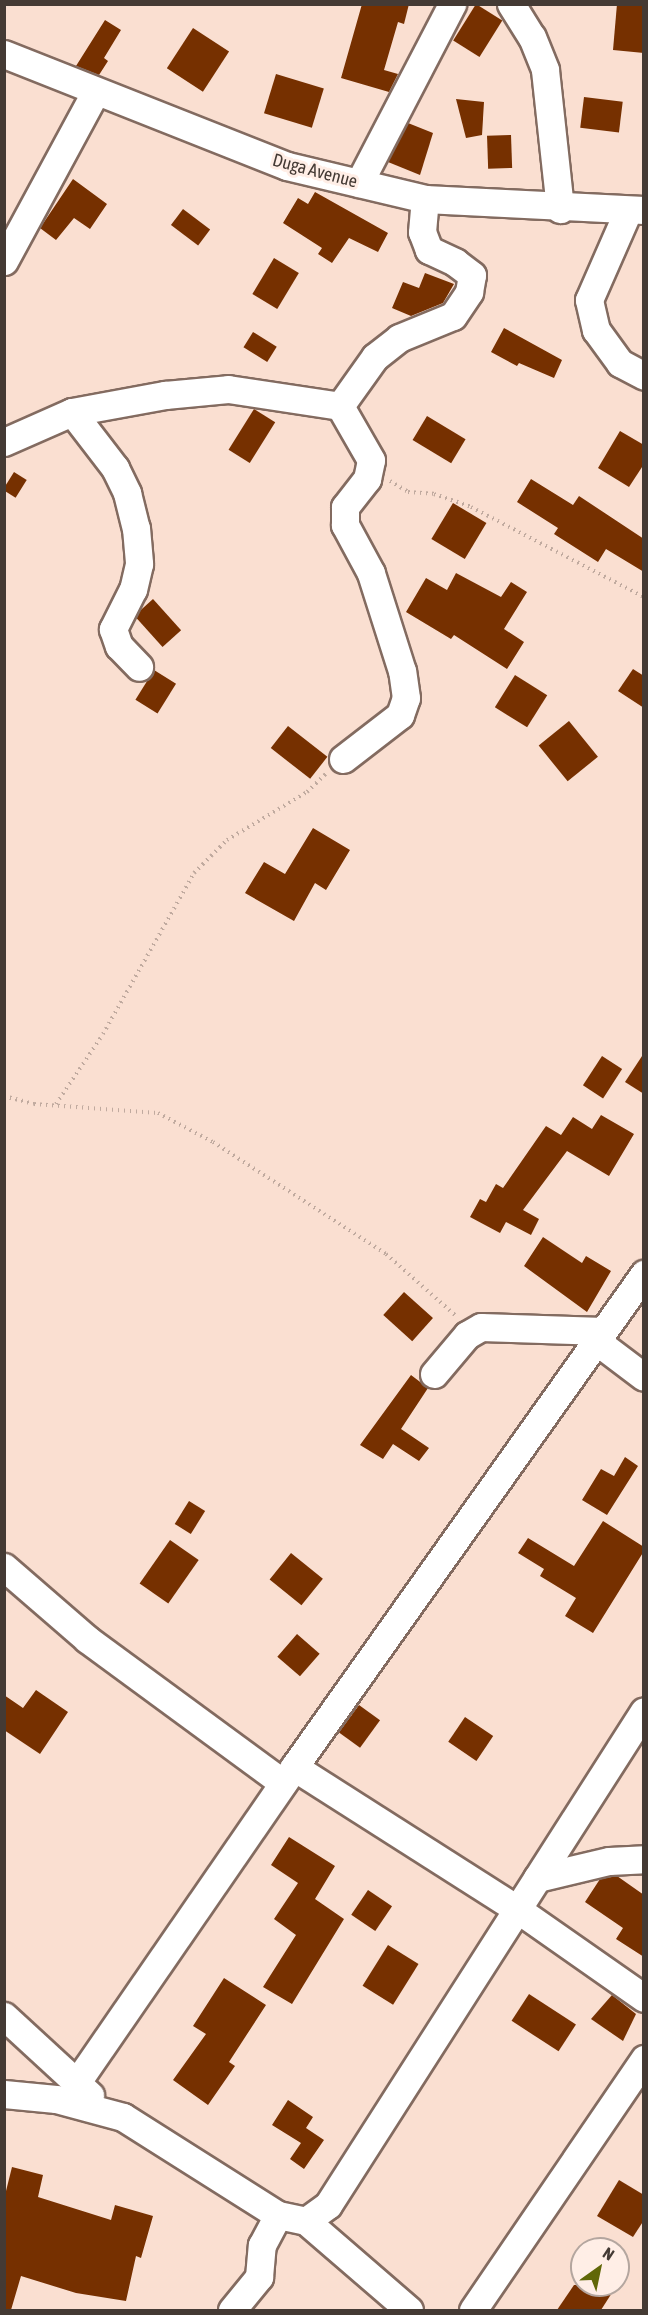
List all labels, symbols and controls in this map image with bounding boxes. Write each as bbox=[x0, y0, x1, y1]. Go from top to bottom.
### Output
street label: Duga Avenue bbox=[270, 149, 360, 193]
north arrow bbox=[570, 2237, 630, 2297]
text: N bbox=[600, 2243, 618, 2264]

